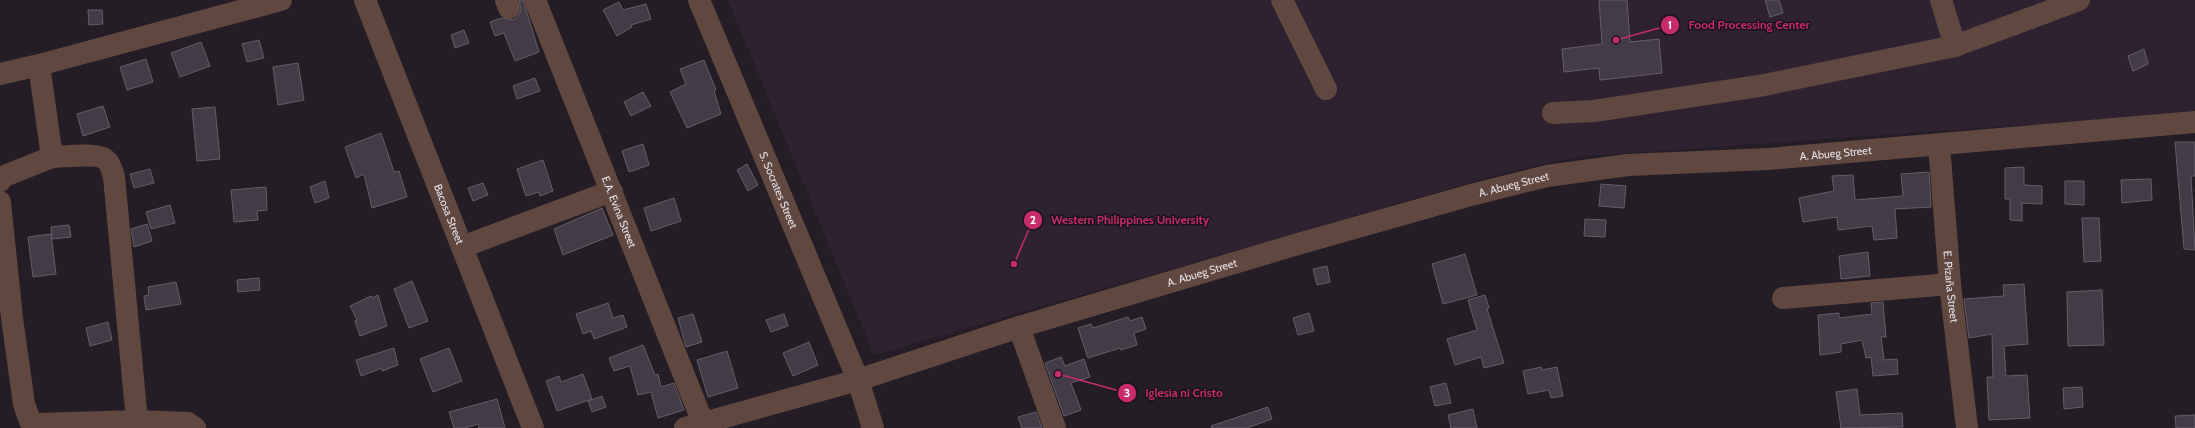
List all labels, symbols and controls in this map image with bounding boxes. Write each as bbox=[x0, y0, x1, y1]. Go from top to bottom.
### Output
callout: Food Processing Center bbox=[1660, 13, 1817, 37]
text: 1 bbox=[1668, 17, 1672, 32]
text: Food Processing Center bbox=[1688, 17, 1810, 32]
street label: A. Abueg Street bbox=[1799, 143, 1872, 163]
street label: S. Socrates Street bbox=[756, 150, 801, 231]
street label: A. Abueg Street bbox=[1477, 169, 1551, 200]
street label: E.A. Evina Street bbox=[599, 174, 640, 250]
street label: Bacosa Street bbox=[431, 182, 467, 246]
callout: Western Philippines University bbox=[1023, 208, 1217, 232]
text: 2 bbox=[1030, 212, 1036, 227]
text: Western Philippines University bbox=[1051, 212, 1210, 227]
street label: E. Pizaña Street bbox=[1940, 250, 1962, 323]
street label: A. Abueg Street bbox=[1165, 255, 1239, 290]
callout: Iglesia ni Cristo bbox=[1117, 381, 1231, 405]
text: 3 bbox=[1124, 385, 1130, 400]
text: Iglesia ni Cristo bbox=[1145, 385, 1223, 400]

